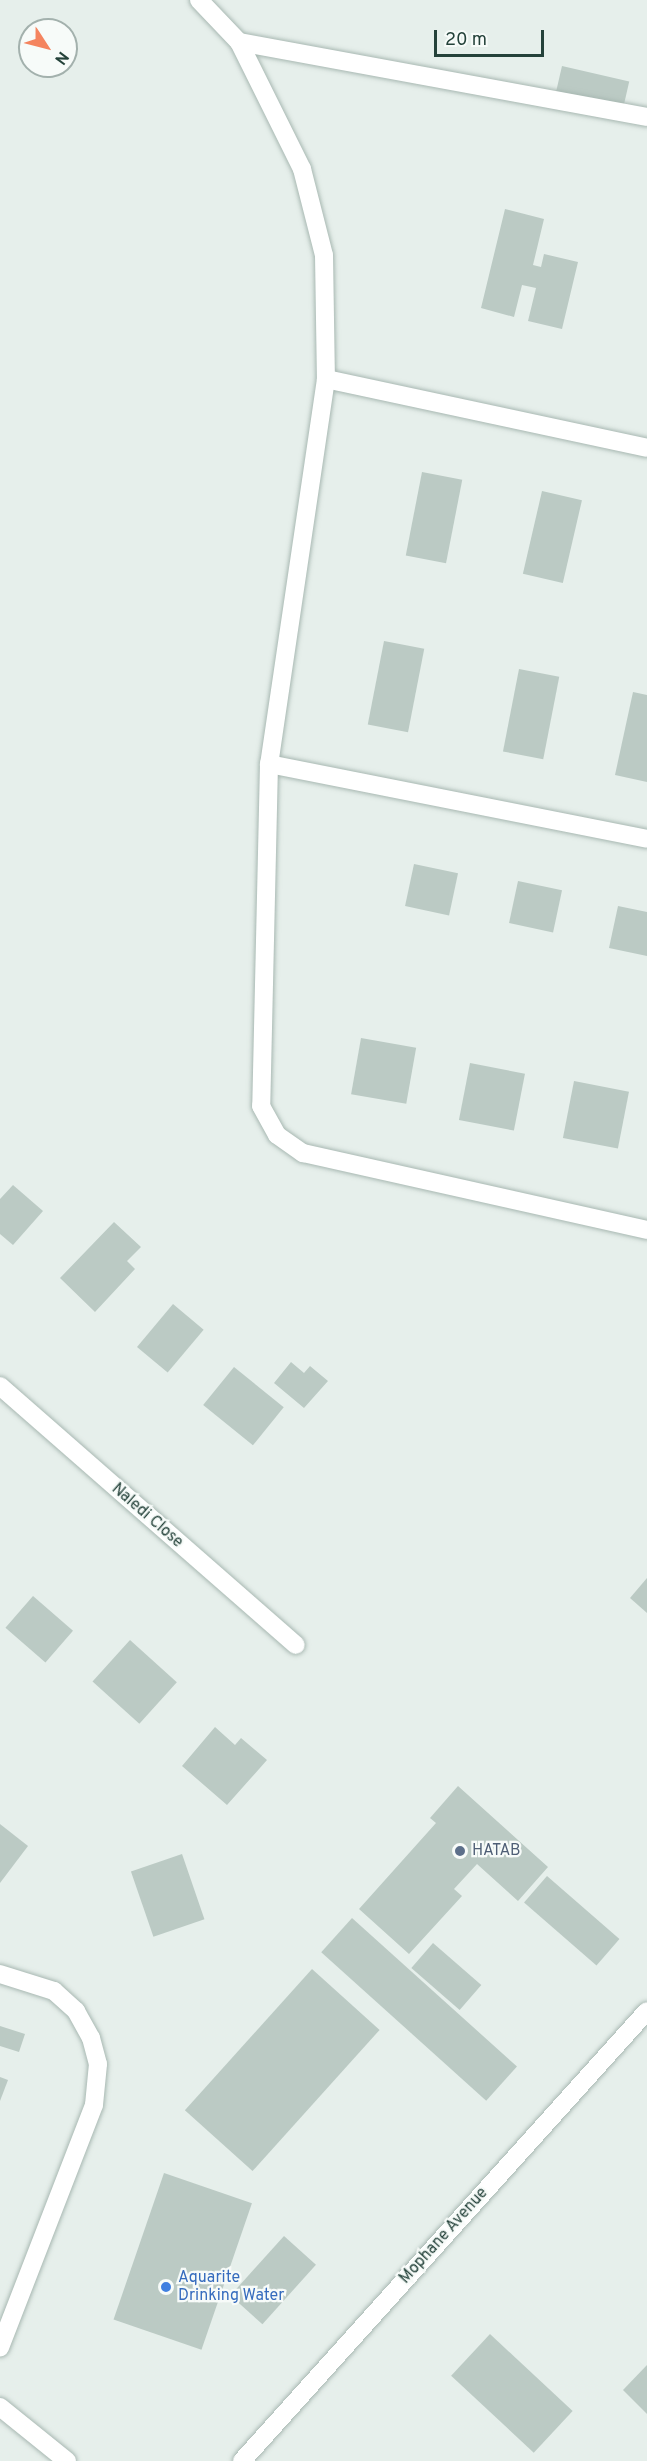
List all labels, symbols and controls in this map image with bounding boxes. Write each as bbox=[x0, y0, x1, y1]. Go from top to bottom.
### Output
north arrow bbox=[18, 18, 78, 78]
scale bar bbox=[437, 18, 546, 56]
text: 20 m bbox=[445, 29, 487, 52]
text: N bbox=[49, 47, 72, 68]
street label: Naledi Close bbox=[107, 1480, 187, 1552]
place label: HATAB bbox=[472, 1841, 520, 1861]
marker: HATAB bbox=[453, 1844, 467, 1858]
street label: Mophane Avenue bbox=[396, 2184, 492, 2288]
place label: Aquarite Drinking Water bbox=[178, 2268, 285, 2306]
marker: Aquarite Drinking Water bbox=[159, 2280, 173, 2294]

